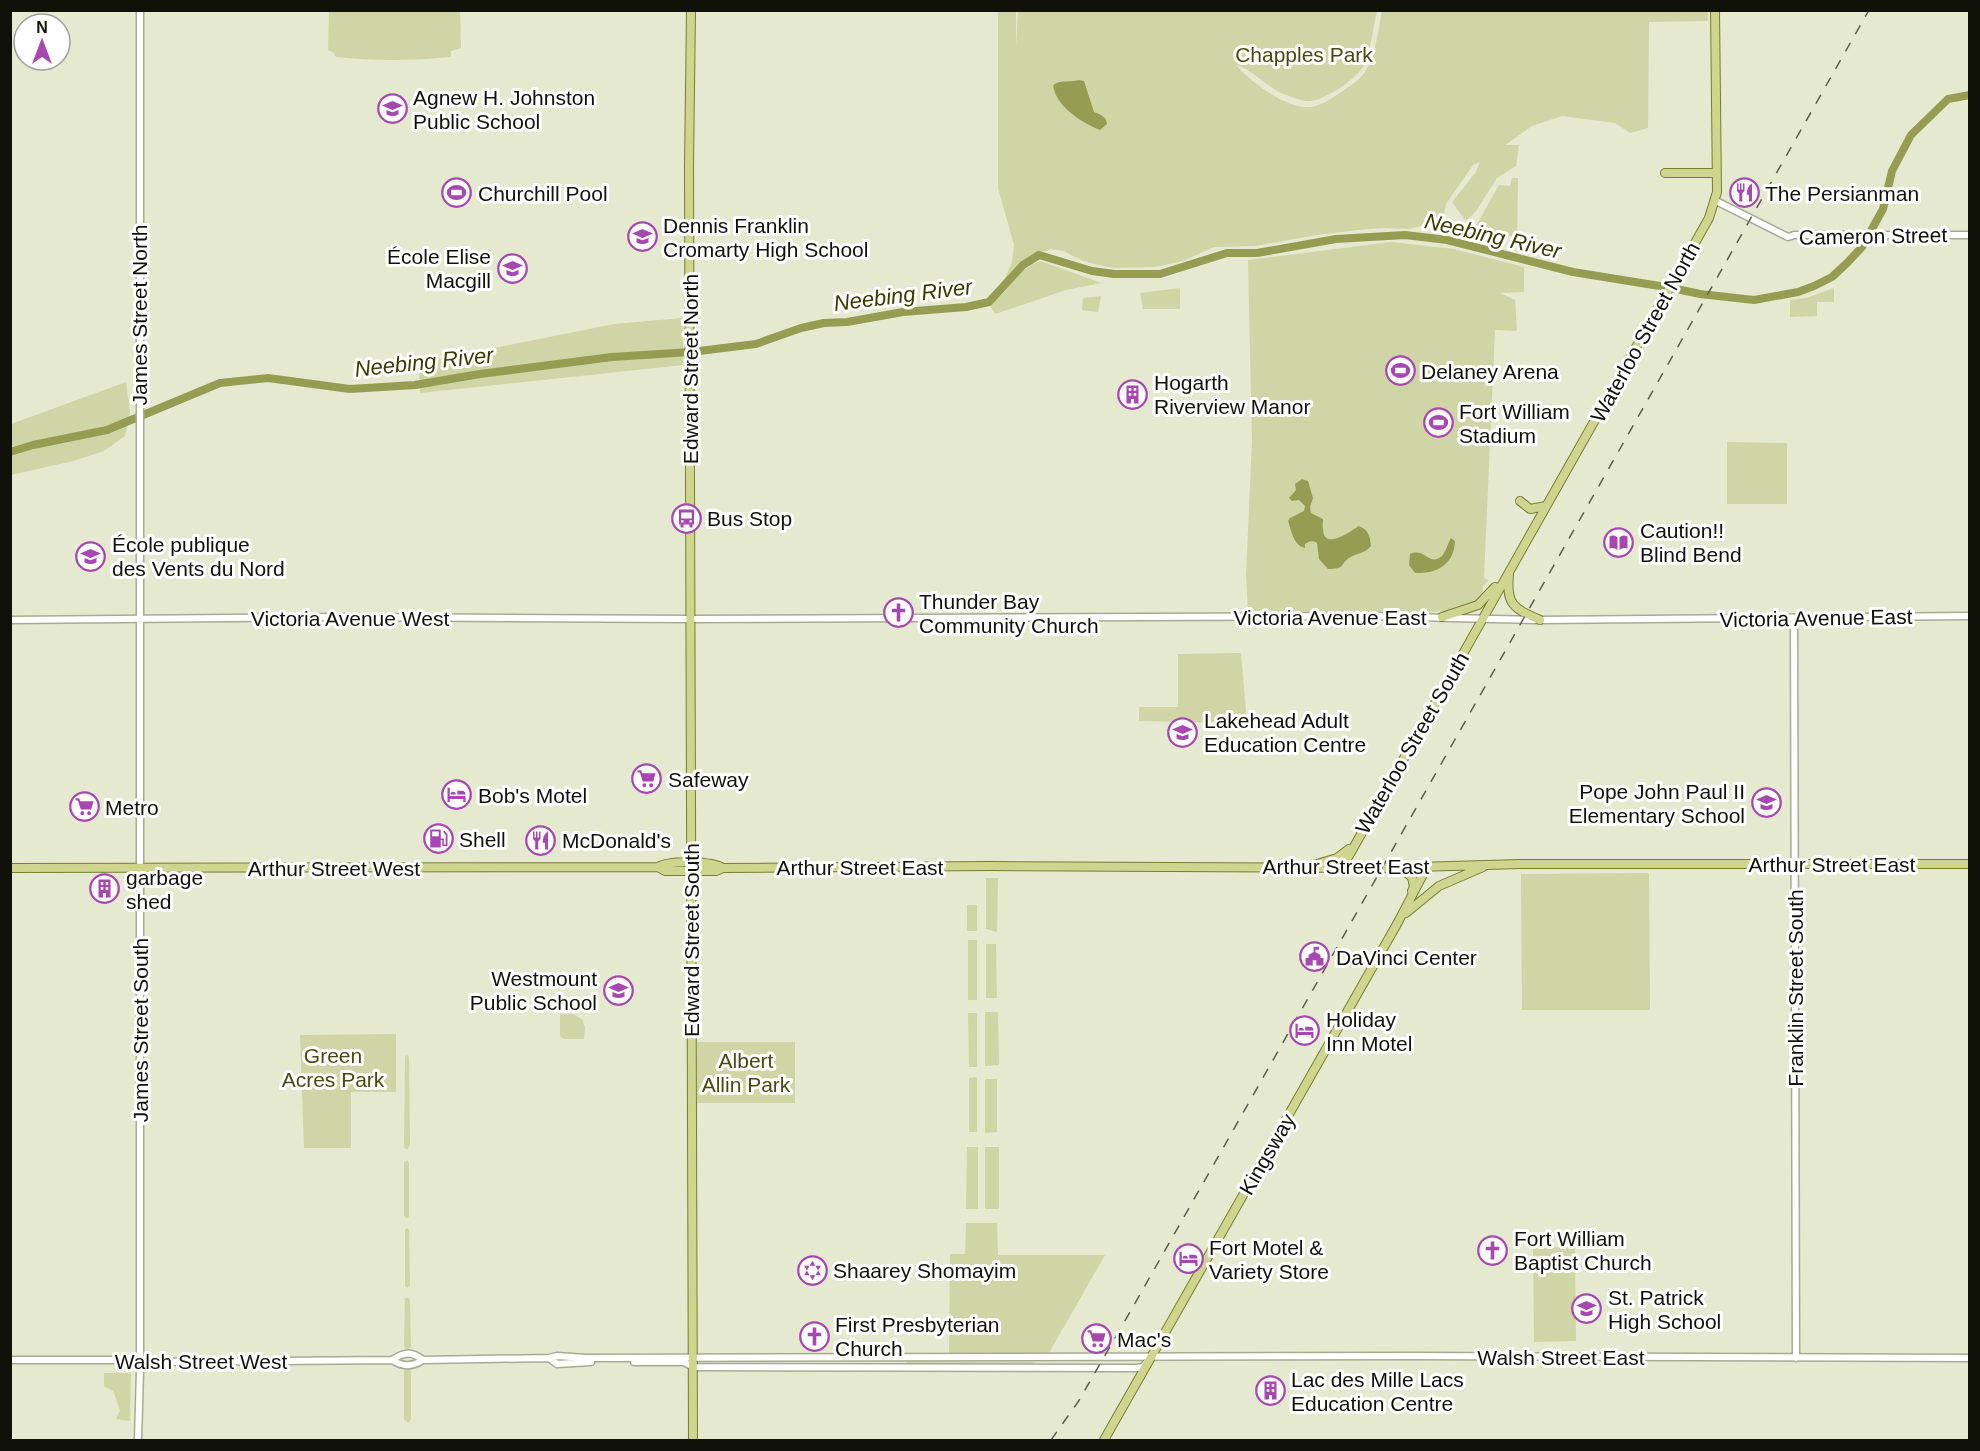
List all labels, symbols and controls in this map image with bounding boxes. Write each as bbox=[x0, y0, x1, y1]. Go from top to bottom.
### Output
north arrow bbox=[12, 12, 72, 72]
text: N bbox=[36, 19, 48, 36]
park label: Chapples Park bbox=[1235, 43, 1373, 66]
place label: Agnew H. Johnston Public School bbox=[413, 86, 595, 133]
school or university icon: Agnew H. Johnston Public School bbox=[376, 93, 408, 125]
sports icon: Churchill Pool bbox=[441, 177, 473, 209]
restaurant icon: The Persianman bbox=[1728, 177, 1760, 209]
place label: Churchill Pool bbox=[478, 182, 608, 205]
place label: The Persianman bbox=[1765, 182, 1919, 205]
water label: Neebing River bbox=[1422, 208, 1565, 264]
place label: Dennis Franklin Cromarty High School bbox=[663, 214, 868, 261]
school or university icon: Dennis Franklin Cromarty High School bbox=[626, 221, 658, 253]
street label: Cameron Street bbox=[1799, 223, 1947, 249]
street label: James Street North bbox=[128, 225, 151, 405]
street label: Waterloo Street North bbox=[1586, 238, 1704, 426]
place label: École Elise Macgill bbox=[387, 245, 491, 292]
school or university icon: École Elise Macgill bbox=[496, 252, 528, 284]
street label: Edward Street North bbox=[679, 274, 702, 464]
water label: Neebing River bbox=[832, 274, 975, 316]
water label: Neebing River bbox=[353, 342, 496, 382]
sports icon: Delaney Arena bbox=[1384, 355, 1416, 387]
place label: Delaney Arena bbox=[1421, 360, 1559, 383]
place label: Hogarth Riverview Manor bbox=[1154, 371, 1310, 418]
building icon: Hogarth Riverview Manor bbox=[1117, 378, 1149, 410]
place label: Fort William Stadium bbox=[1459, 400, 1570, 447]
sports icon: Fort William Stadium bbox=[1422, 407, 1454, 439]
bus stop icon: Bus Stop bbox=[670, 502, 702, 534]
place label: Bus Stop bbox=[707, 507, 792, 530]
place label: Caution!! Blind Bend bbox=[1640, 519, 1742, 566]
library icon: Caution!! Blind Bend bbox=[1603, 526, 1635, 558]
place label: École publique des Vents du Nord bbox=[112, 533, 285, 580]
school or university icon: École publique des Vents du Nord bbox=[75, 540, 107, 572]
place label: Thunder Bay Community Church bbox=[919, 590, 1099, 637]
church icon: Thunder Bay Community Church bbox=[882, 597, 914, 629]
street label: Victoria Avenue East bbox=[1719, 605, 1913, 631]
street label: Victoria Avenue East bbox=[1233, 606, 1427, 629]
street label: Victoria Avenue West bbox=[251, 607, 449, 630]
street label: Waterloo Street South bbox=[1351, 648, 1473, 838]
place label: Lakehead Adult Education Centre bbox=[1204, 709, 1366, 756]
school or university icon: Lakehead Adult Education Centre bbox=[1167, 716, 1199, 748]
supermarket icon: Safeway bbox=[631, 763, 663, 795]
place label: Safeway bbox=[668, 768, 749, 791]
hotel icon: Bob's Motel bbox=[441, 779, 473, 811]
place label: Pope John Paul II Elementary School bbox=[1569, 780, 1745, 827]
place label: Bob's Motel bbox=[478, 784, 587, 807]
school or university icon: Pope John Paul II Elementary School bbox=[1750, 787, 1782, 819]
supermarket icon: Metro bbox=[68, 791, 100, 823]
place label: Metro bbox=[105, 796, 159, 819]
fuel station icon: Shell bbox=[422, 823, 454, 855]
restaurant icon: McDonald's bbox=[525, 824, 557, 856]
place label: Shell bbox=[459, 828, 506, 851]
place label: McDonald's bbox=[562, 829, 671, 852]
street label: Edward Street South bbox=[680, 843, 703, 1037]
street label: Arthur Street East bbox=[1749, 853, 1916, 876]
street label: Arthur Street East bbox=[1263, 855, 1430, 878]
street label: Arthur Street East bbox=[777, 856, 944, 879]
street label: Arthur Street West bbox=[248, 857, 420, 880]
place label: garbage shed bbox=[126, 866, 203, 913]
building icon: garbage shed bbox=[89, 873, 121, 905]
street label: Franklin Street South bbox=[1784, 889, 1807, 1087]
street label: James Street South bbox=[129, 938, 152, 1122]
public building icon: DaVinci Center bbox=[1299, 941, 1331, 973]
place label: DaVinci Center bbox=[1336, 946, 1477, 969]
place label: Westmount Public School bbox=[470, 967, 597, 1014]
school or university icon: Westmount Public School bbox=[602, 974, 634, 1006]
place label: Holiday Inn Motel bbox=[1326, 1008, 1412, 1055]
hotel icon: Holiday Inn Motel bbox=[1289, 1015, 1321, 1047]
park label: Green Acres Park bbox=[282, 1044, 385, 1091]
park label: Albert Allin Park bbox=[702, 1049, 791, 1096]
street label: Kingsway bbox=[1235, 1109, 1300, 1199]
place label: Fort William Baptist Church bbox=[1514, 1227, 1652, 1274]
church icon: Fort William Baptist Church bbox=[1477, 1234, 1509, 1266]
place label: Fort Motel & Variety Store bbox=[1209, 1236, 1329, 1283]
hotel icon: Fort Motel & Variety Store bbox=[1172, 1243, 1204, 1275]
synagogue icon: Shaarey Shomayim bbox=[796, 1254, 828, 1286]
place label: Shaarey Shomayim bbox=[833, 1259, 1016, 1282]
place label: St. Patrick High School bbox=[1608, 1286, 1721, 1333]
school or university icon: St. Patrick High School bbox=[1571, 1293, 1603, 1325]
place label: First Presbyterian Church bbox=[835, 1313, 1000, 1360]
church icon: First Presbyterian Church bbox=[798, 1320, 830, 1352]
supermarket icon: Mac's bbox=[1080, 1323, 1112, 1355]
place label: Mac's bbox=[1117, 1328, 1171, 1351]
street label: Walsh Street East bbox=[1477, 1346, 1645, 1369]
street label: Walsh Street West bbox=[115, 1350, 288, 1373]
place label: Lac des Mille Lacs Education Centre bbox=[1291, 1368, 1464, 1415]
building icon: Lac des Mille Lacs Education Centre bbox=[1254, 1375, 1286, 1407]

